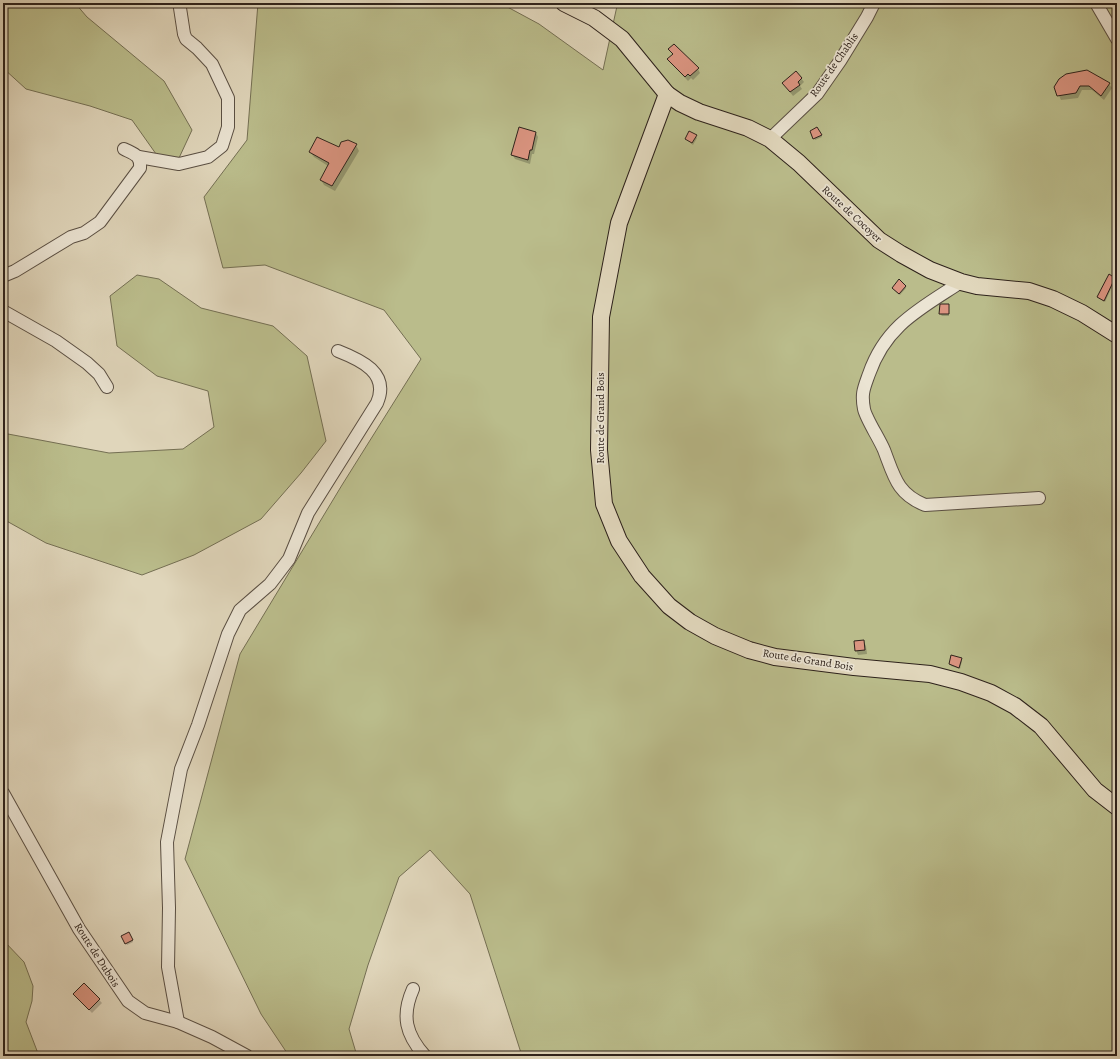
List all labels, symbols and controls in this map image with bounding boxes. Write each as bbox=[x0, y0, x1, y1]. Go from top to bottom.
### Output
street label: Route de Chablis bbox=[806, 30, 862, 100]
street label: Route de Cocoyer bbox=[819, 182, 885, 246]
street label: Route de Grand Bois bbox=[593, 372, 608, 464]
street label: Route de Grand Bois bbox=[762, 645, 854, 675]
street label: Route de Dubois bbox=[71, 920, 123, 990]

